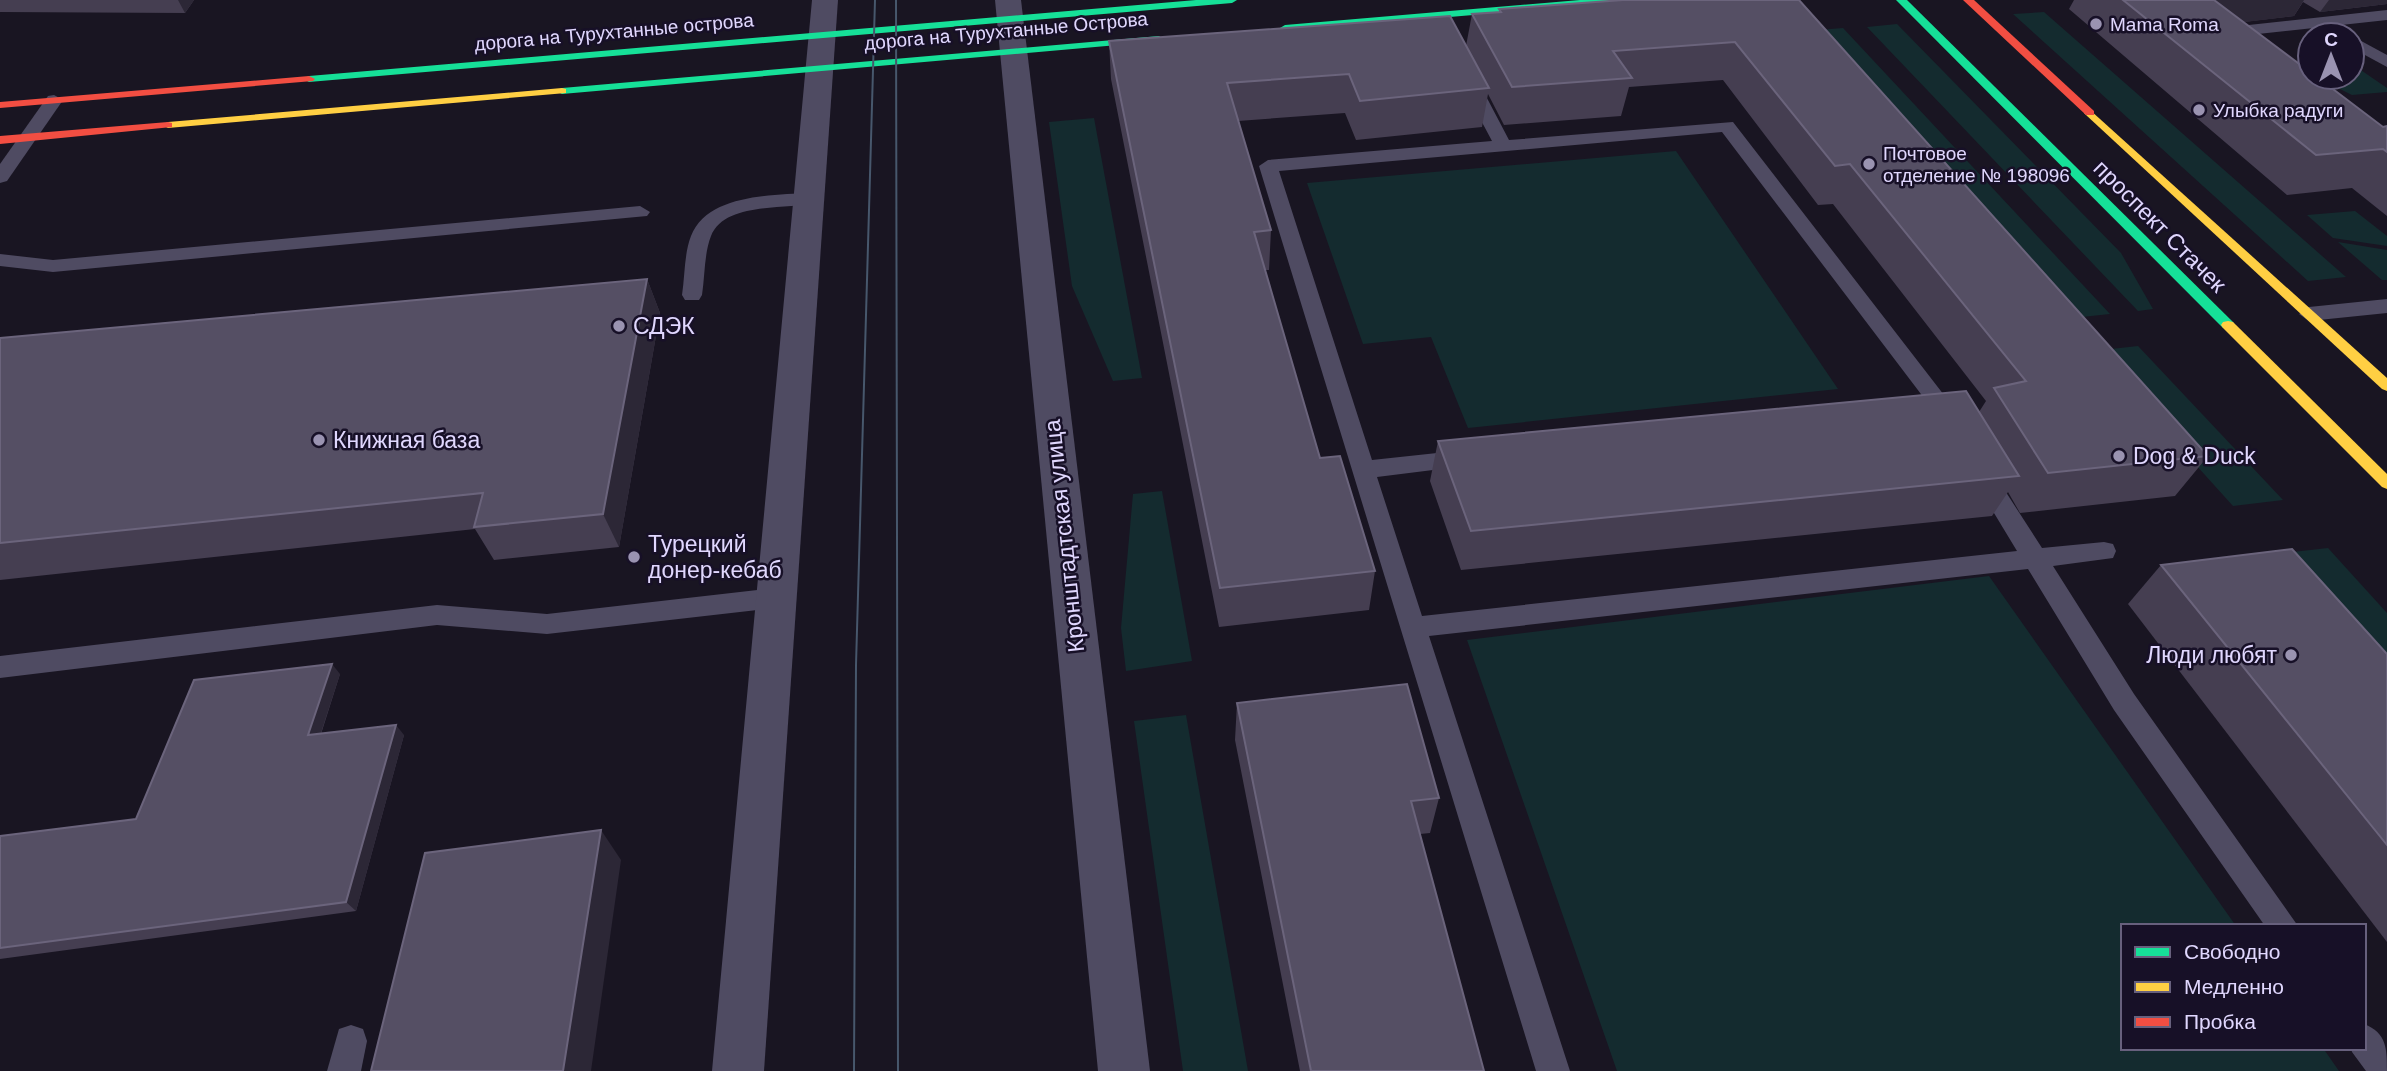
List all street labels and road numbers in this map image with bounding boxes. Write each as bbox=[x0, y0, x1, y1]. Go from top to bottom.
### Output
street label: дорога на Турухтанные Острова bbox=[863, 8, 1149, 54]
street label: дорога на Турухтанные острова bbox=[473, 9, 755, 55]
street label: проспект Стачек bbox=[2089, 155, 2232, 298]
street label: Кронштадтская улица bbox=[1039, 418, 1089, 654]

